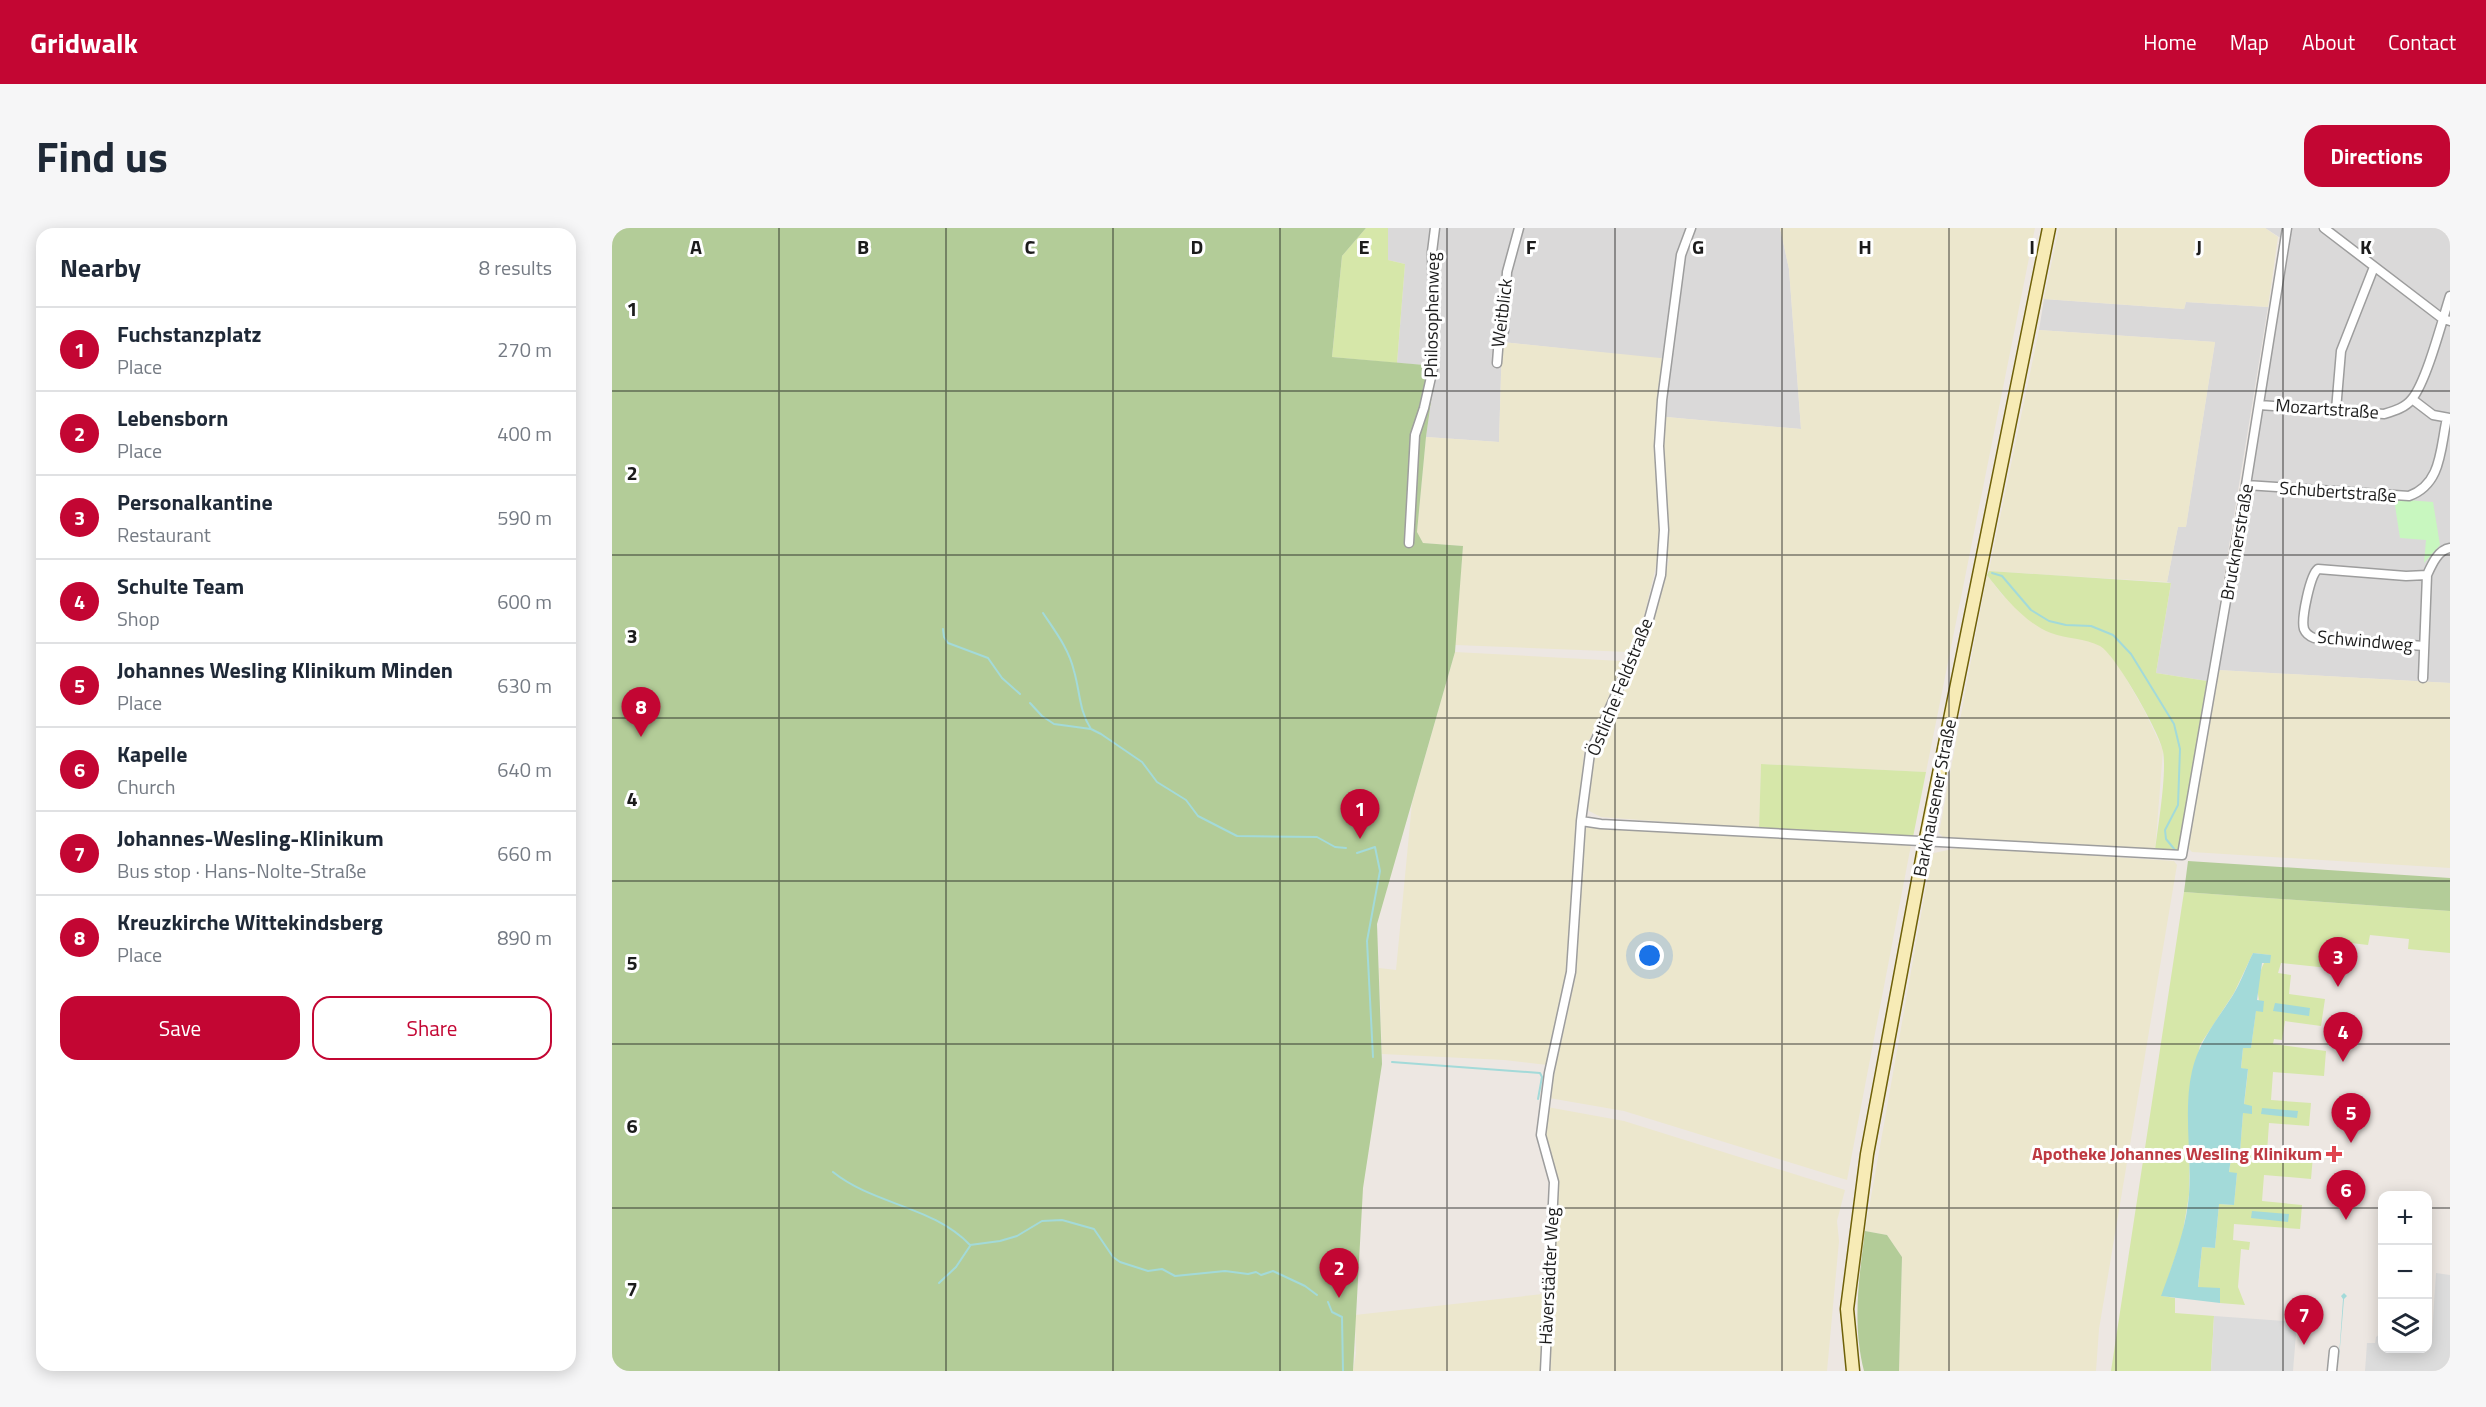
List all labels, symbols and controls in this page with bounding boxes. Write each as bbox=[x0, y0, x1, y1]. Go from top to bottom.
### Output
text: Gridwalk bbox=[30, 21, 138, 64]
text: Home bbox=[2143, 26, 2197, 58]
text: Map bbox=[2230, 26, 2269, 58]
text: About bbox=[2302, 26, 2355, 58]
text: Contact bbox=[2388, 26, 2456, 58]
text: Find us bbox=[36, 124, 168, 188]
button: Directions bbox=[2304, 125, 2450, 187]
text: A bbox=[690, 231, 702, 262]
text: B bbox=[857, 231, 869, 262]
text: C bbox=[1025, 231, 1036, 262]
text: D bbox=[1191, 231, 1203, 262]
text: E bbox=[1358, 231, 1370, 262]
text: F bbox=[1526, 231, 1537, 262]
text: G bbox=[1692, 231, 1704, 262]
text: H bbox=[1858, 231, 1872, 262]
text: I bbox=[2029, 231, 2035, 262]
text: J bbox=[2196, 231, 2202, 262]
text: K bbox=[2360, 231, 2372, 262]
text: Nearby bbox=[60, 248, 141, 287]
text: 8 results bbox=[479, 252, 552, 283]
street label: Philosophenweg bbox=[1417, 252, 1446, 378]
street label: Weitblick bbox=[1484, 277, 1519, 349]
text: 1 bbox=[626, 293, 638, 324]
text: Fuchstanzplatz bbox=[117, 317, 261, 351]
text: 1 bbox=[74, 334, 85, 365]
text: 270 m bbox=[497, 334, 552, 365]
text: Place bbox=[117, 351, 162, 382]
street label: Mozartstraße bbox=[2274, 391, 2380, 426]
text: Lebensborn bbox=[117, 401, 228, 435]
text: 2 bbox=[74, 418, 85, 449]
text: 400 m bbox=[497, 418, 552, 449]
text: Place bbox=[117, 435, 162, 466]
text: 2 bbox=[626, 457, 638, 488]
street label: Schubertstraße bbox=[2279, 474, 2397, 509]
street label: Brucknerstraße bbox=[2213, 482, 2260, 602]
text: Personalkantine bbox=[117, 485, 273, 519]
text: 3 bbox=[74, 502, 85, 533]
text: 590 m bbox=[497, 502, 552, 533]
text: Restaurant bbox=[117, 519, 211, 550]
text: Schulte Team bbox=[117, 569, 244, 603]
text: 4 bbox=[74, 586, 85, 617]
text: 600 m bbox=[497, 586, 552, 617]
text: Shop bbox=[117, 603, 160, 634]
street label: Östliche Feldstraße bbox=[1580, 614, 1659, 760]
text: 3 bbox=[626, 620, 638, 651]
street label: Schwindweg bbox=[2316, 623, 2414, 658]
text: Johannes Wesling Klinikum Minden bbox=[117, 653, 453, 687]
text: 5 bbox=[74, 670, 85, 701]
text: 630 m bbox=[497, 670, 552, 701]
text: Place bbox=[117, 687, 162, 718]
pin: 8 bbox=[621, 688, 660, 737]
street label: Barkhausener Straße bbox=[1906, 717, 1963, 879]
text: Kapelle bbox=[117, 737, 187, 771]
text: 6 bbox=[74, 754, 85, 785]
text: 640 m bbox=[497, 754, 552, 785]
text: Church bbox=[117, 771, 175, 802]
text: 4 bbox=[626, 783, 638, 814]
pin: 1 bbox=[1340, 790, 1380, 839]
text: Johannes-Wesling-Klinikum bbox=[117, 821, 384, 855]
text: 7 bbox=[74, 838, 85, 869]
text: 660 m bbox=[497, 838, 552, 869]
text: Bus stop · Hans-Nolte-Straße bbox=[117, 855, 366, 886]
text: Kreuzkirche Wittekindsberg bbox=[117, 905, 383, 939]
text: 8 bbox=[74, 922, 85, 953]
text: 890 m bbox=[497, 922, 552, 953]
pin: 3 bbox=[2318, 938, 2358, 987]
text: Place bbox=[117, 939, 162, 970]
your location bbox=[1635, 941, 1664, 970]
text: 5 bbox=[626, 947, 638, 978]
button: Save bbox=[60, 996, 300, 1060]
button: Share bbox=[312, 996, 552, 1060]
pin: 4 bbox=[2324, 1012, 2362, 1062]
pin: 5 bbox=[2332, 1094, 2370, 1143]
text: 6 bbox=[626, 1110, 638, 1141]
place label: Apotheke Johannes Wesling Klinikum bbox=[2032, 1140, 2322, 1167]
marker: Apotheke Johannes Wesling Klinikum bbox=[2327, 1147, 2341, 1161]
pin: 6 bbox=[2326, 1170, 2366, 1220]
map controls bbox=[2378, 1191, 2432, 1353]
button: + bbox=[2378, 1191, 2432, 1245]
street label: Häverstädter Weg bbox=[1531, 1207, 1566, 1345]
button: − bbox=[2378, 1245, 2432, 1299]
pin: 2 bbox=[1320, 1248, 1358, 1298]
text: 7 bbox=[626, 1273, 638, 1304]
pin: 7 bbox=[2284, 1296, 2324, 1345]
button: layers bbox=[2378, 1299, 2432, 1353]

